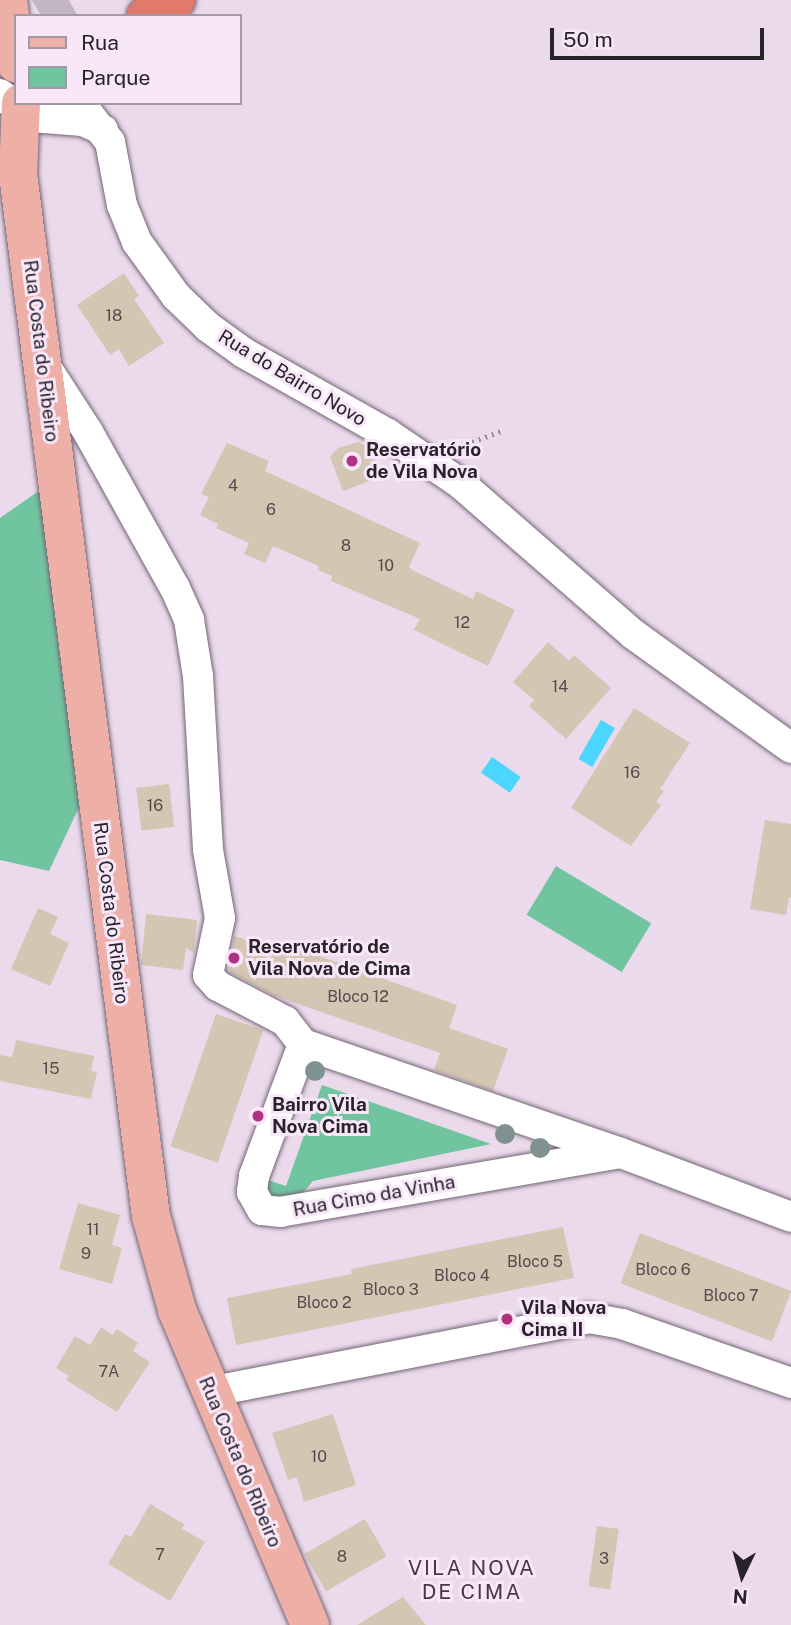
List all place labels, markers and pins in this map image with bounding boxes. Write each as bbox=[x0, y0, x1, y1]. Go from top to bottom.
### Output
place label: Reservatório de Vila Nova bbox=[366, 439, 481, 483]
marker: Reservatório de Vila Nova bbox=[344, 453, 360, 469]
place label: Reservatório de Vila Nova de Cima bbox=[248, 936, 411, 980]
marker: Reservatório de Vila Nova de Cima bbox=[226, 950, 242, 966]
place label: Bairro Vila Nova Cima bbox=[272, 1094, 368, 1138]
marker: Bairro Vila Nova Cima bbox=[250, 1108, 266, 1124]
place label: Vila Nova Cima II bbox=[521, 1297, 606, 1341]
marker: Vila Nova Cima II bbox=[499, 1311, 515, 1327]

